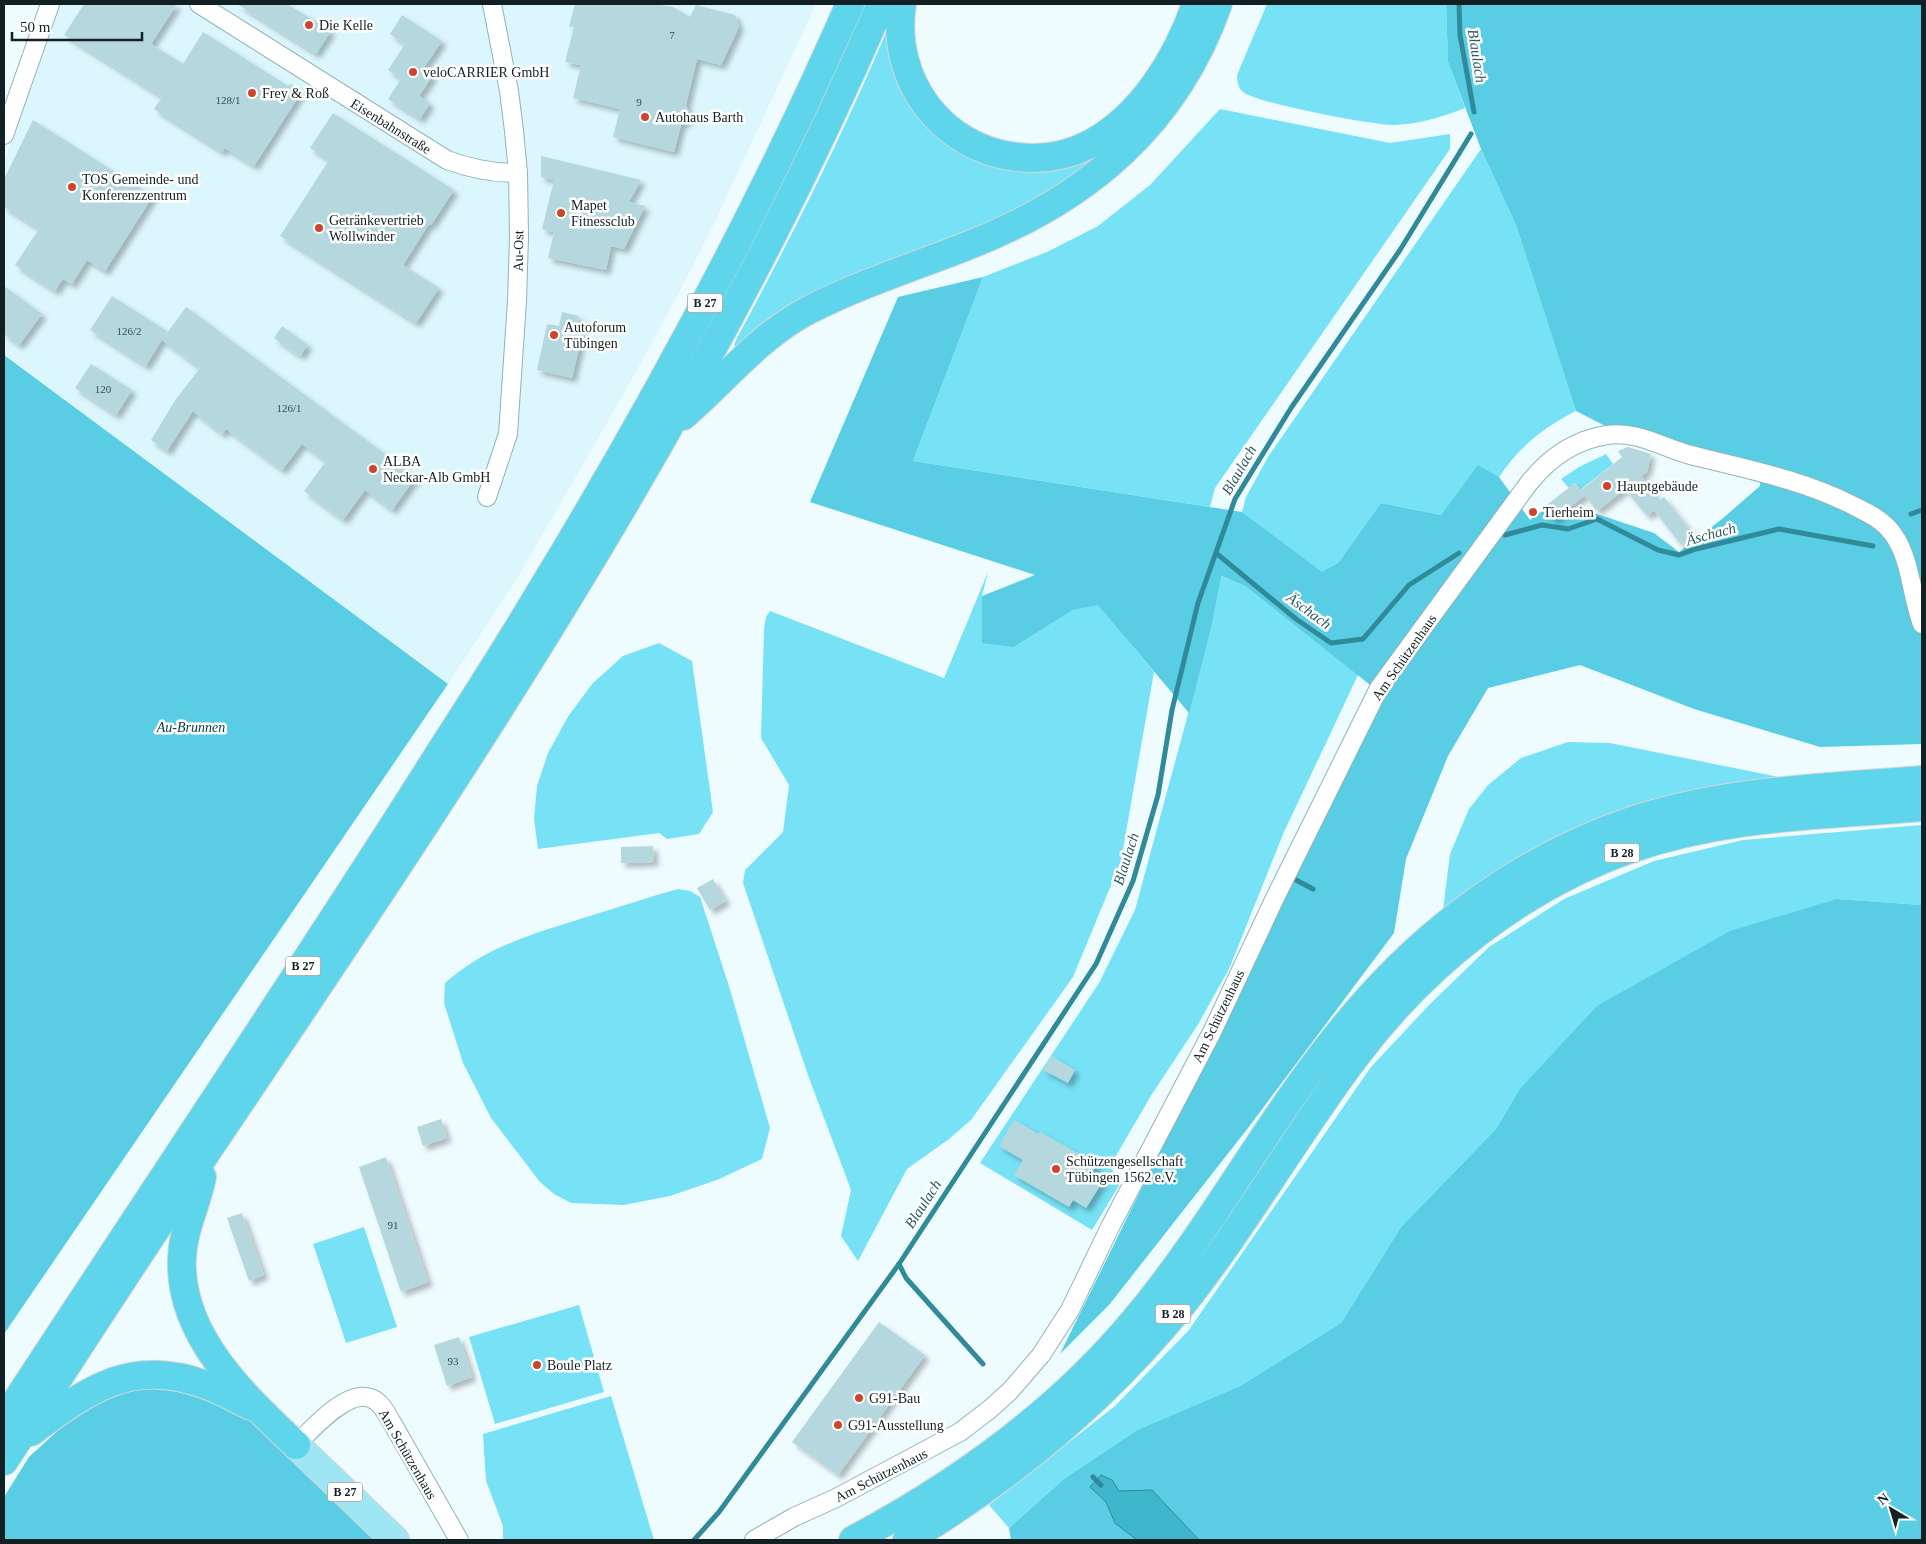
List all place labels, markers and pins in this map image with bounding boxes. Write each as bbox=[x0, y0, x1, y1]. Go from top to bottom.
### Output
place label: Die Kelle bbox=[319, 18, 373, 33]
marker: Die Kelle bbox=[303, 19, 315, 31]
place label: veloCARRIER GmbH bbox=[423, 65, 549, 80]
marker: veloCARRIER GmbH bbox=[407, 66, 419, 78]
place label: Frey & Roß bbox=[262, 86, 329, 101]
marker: Frey & Roß bbox=[246, 87, 258, 99]
place label: Autohaus Barth bbox=[655, 110, 743, 125]
marker: Autohaus Barth bbox=[639, 111, 651, 123]
place label: TOS Gemeinde- und Konferenzzentrum bbox=[82, 172, 198, 203]
marker: TOS Gemeinde- und Konferenzzentrum bbox=[66, 181, 78, 193]
place label: Mapet Fitnessclub bbox=[571, 198, 635, 229]
marker: Mapet Fitnessclub bbox=[555, 207, 567, 219]
place label: Getränkevertrieb Wollwinder bbox=[329, 213, 424, 244]
marker: Getränkevertrieb Wollwinder bbox=[313, 222, 325, 234]
place label: Autoforum Tübingen bbox=[564, 320, 626, 351]
marker: Autoforum Tübingen bbox=[548, 329, 560, 341]
place label: ALBA Neckar-Alb GmbH bbox=[383, 454, 490, 485]
marker: ALBA Neckar-Alb GmbH bbox=[367, 463, 379, 475]
place label: Hauptgebäude bbox=[1617, 479, 1698, 494]
marker: Hauptgebäude bbox=[1601, 480, 1613, 492]
place label: Tierheim bbox=[1543, 505, 1594, 520]
marker: Tierheim bbox=[1527, 506, 1539, 518]
place label: Schützengesellschaft Tübingen 1562 e.V. bbox=[1066, 1154, 1184, 1185]
marker: Schützengesellschaft Tübingen 1562 e.V. bbox=[1050, 1163, 1062, 1175]
place label: Boule Platz bbox=[547, 1358, 612, 1373]
marker: Boule Platz bbox=[531, 1359, 543, 1371]
place label: G91-Bau bbox=[869, 1391, 920, 1406]
marker: G91-Bau bbox=[853, 1392, 865, 1404]
place label: G91-Ausstellung bbox=[848, 1418, 944, 1433]
marker: G91-Ausstellung bbox=[832, 1419, 844, 1431]

